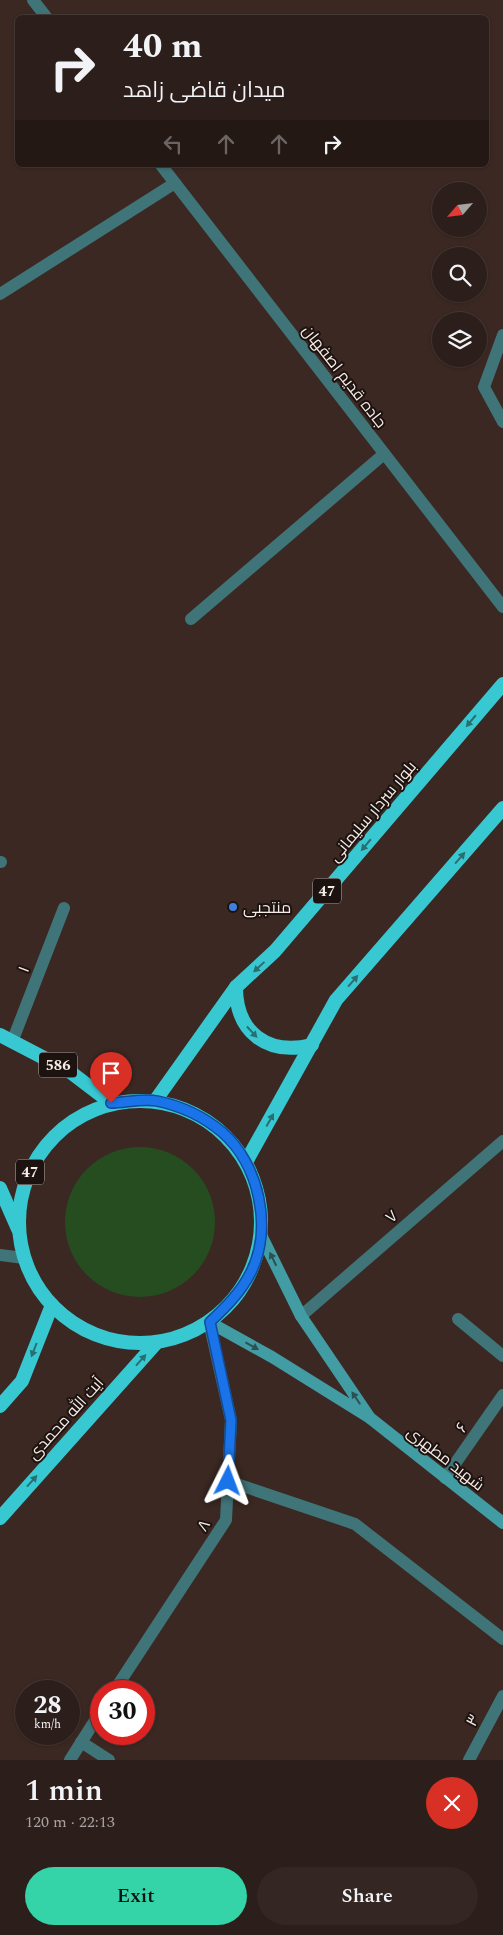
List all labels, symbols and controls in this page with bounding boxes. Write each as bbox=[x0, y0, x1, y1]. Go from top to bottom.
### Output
text: 40 m bbox=[123, 20, 203, 73]
icon: right bbox=[40, 35, 105, 100]
text: میدان قاضی زاهد bbox=[123, 74, 285, 107]
icon: left bbox=[159, 130, 187, 158]
icon: ahead bbox=[212, 130, 240, 158]
icon: ahead bbox=[265, 130, 293, 158]
icon: right bbox=[318, 130, 346, 158]
north arrow bbox=[432, 182, 488, 238]
map controls bbox=[432, 182, 487, 367]
button: search bbox=[432, 247, 487, 302]
button: layers bbox=[432, 312, 487, 367]
street label: جاده قدیم اصفهان bbox=[296, 320, 392, 433]
one-way arrow bbox=[466, 715, 477, 728]
street label: بلوار سردار سلیمانی bbox=[323, 756, 422, 868]
one-way arrow bbox=[361, 839, 372, 851]
one-way arrow bbox=[454, 852, 465, 865]
road number: 47 bbox=[313, 878, 341, 904]
place label: منتجبی bbox=[243, 896, 291, 920]
marker: منتجبی bbox=[227, 901, 239, 913]
one-way arrow bbox=[253, 961, 265, 973]
street label: ۱ bbox=[12, 963, 36, 976]
one-way arrow bbox=[347, 975, 359, 987]
one-way arrow bbox=[246, 1025, 258, 1037]
road number: 586 bbox=[39, 1052, 77, 1078]
pin bbox=[90, 1052, 132, 1103]
icon: arrive bbox=[97, 1059, 125, 1087]
one-way arrow bbox=[266, 1113, 274, 1127]
road number: 47 bbox=[16, 1160, 44, 1184]
street label: ۷ bbox=[380, 1204, 403, 1229]
one-way arrow bbox=[269, 1252, 277, 1266]
one-way arrow bbox=[245, 1341, 259, 1350]
one-way arrow bbox=[30, 1343, 38, 1358]
one-way arrow bbox=[135, 1354, 146, 1367]
street label: آیت الله محمدی bbox=[22, 1371, 110, 1466]
one-way arrow bbox=[351, 1391, 361, 1405]
street label: ۶ bbox=[450, 1418, 474, 1438]
street label: شهید مطهری bbox=[401, 1421, 489, 1497]
position arrow bbox=[201, 1454, 253, 1506]
one-way arrow bbox=[27, 1475, 38, 1488]
street label: ۸ bbox=[191, 1515, 217, 1536]
speed limit sign: 30 bbox=[90, 1680, 155, 1745]
text: 28 bbox=[33, 1687, 62, 1725]
street label: ۳ bbox=[460, 1710, 486, 1731]
text: km/h bbox=[34, 1715, 61, 1734]
text: 1 min bbox=[25, 1768, 103, 1814]
button: close bbox=[426, 1777, 478, 1829]
text: 120 m · 22:13 bbox=[25, 1810, 115, 1834]
button: Exit bbox=[25, 1867, 247, 1925]
button: Share bbox=[257, 1867, 478, 1925]

